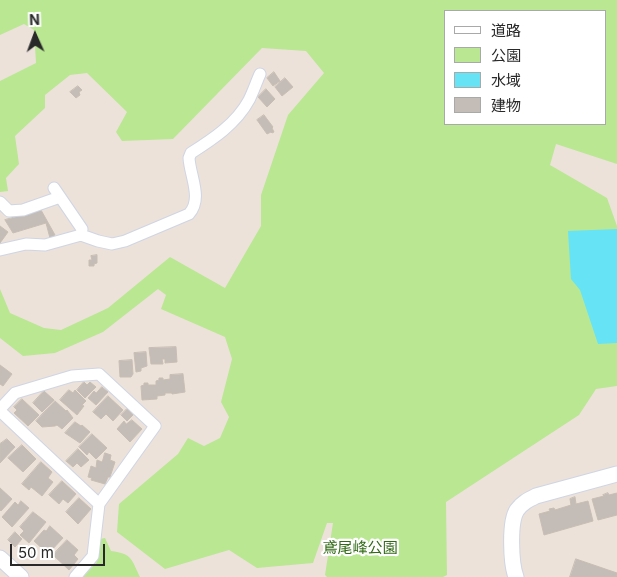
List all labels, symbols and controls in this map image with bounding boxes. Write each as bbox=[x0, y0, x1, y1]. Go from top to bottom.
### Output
north arrow bbox=[10, 10, 60, 60]
legend bbox=[444, 10, 607, 125]
text: N bbox=[29, 11, 40, 28]
text: 道路 bbox=[491, 21, 521, 40]
text: 公園 bbox=[491, 46, 521, 65]
text: 水域 bbox=[491, 71, 521, 90]
text: 建物 bbox=[491, 96, 521, 115]
scale bar bbox=[12, 534, 108, 566]
park label: 鳶尾峰公園 bbox=[323, 539, 397, 557]
text: 50 m bbox=[18, 543, 54, 562]

